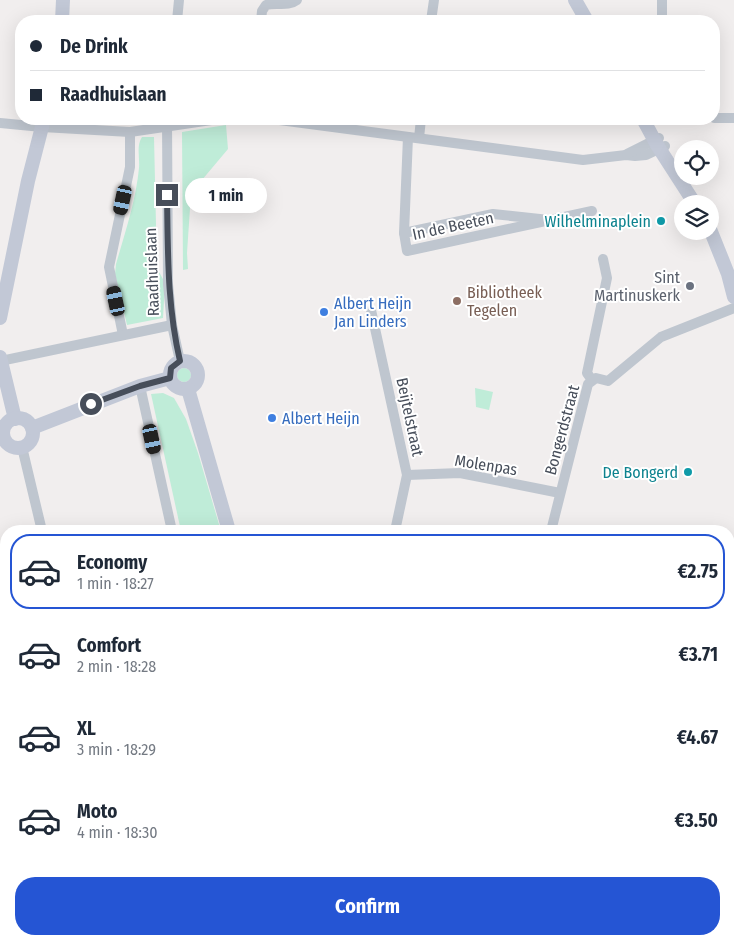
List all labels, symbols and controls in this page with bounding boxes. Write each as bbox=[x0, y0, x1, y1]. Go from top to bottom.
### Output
text: De Drink bbox=[60, 35, 128, 58]
text: Raadhuislaan bbox=[60, 83, 167, 106]
map controls bbox=[674, 140, 719, 240]
button: locate bbox=[674, 140, 719, 185]
callout: 1 min bbox=[184, 178, 267, 212]
car bbox=[112, 184, 133, 216]
route end bbox=[156, 184, 178, 206]
text: 1 min bbox=[209, 186, 243, 205]
button: layers bbox=[674, 195, 719, 240]
street label: In de Beeten bbox=[411, 208, 495, 244]
place label: Wilhelminaplein bbox=[545, 212, 651, 231]
marker: Wilhelminaplein bbox=[655, 215, 667, 227]
street label: Raadhuislaan bbox=[141, 227, 163, 317]
place label: Sint Martinuskerk bbox=[594, 268, 681, 305]
marker: Sint Martinuskerk bbox=[684, 280, 696, 292]
place label: Bibliotheek Tegelen bbox=[467, 283, 542, 320]
car bbox=[105, 285, 126, 317]
place label: Albert Heijn Jan Linders bbox=[334, 294, 412, 331]
marker: Bibliotheek Tegelen bbox=[451, 295, 463, 307]
marker: Albert Heijn Jan Linders bbox=[318, 306, 330, 318]
street label: Beijtelstraat bbox=[392, 376, 428, 459]
street label: Bongerdstraat bbox=[541, 382, 583, 477]
route start bbox=[80, 393, 102, 415]
place label: Albert Heijn bbox=[282, 409, 360, 428]
marker: Albert Heijn bbox=[266, 412, 278, 424]
car bbox=[141, 423, 162, 455]
street label: Molenpas bbox=[453, 451, 519, 479]
place label: De Bongerd bbox=[603, 463, 678, 482]
marker: De Bongerd bbox=[682, 466, 694, 478]
icon: car bbox=[17, 549, 62, 594]
text: Economy bbox=[77, 551, 147, 574]
text: €2.75 bbox=[678, 560, 718, 583]
text: 1 min · 18:27 bbox=[77, 574, 154, 593]
icon: car bbox=[17, 632, 62, 677]
text: Comfort bbox=[77, 634, 141, 657]
text: €3.71 bbox=[678, 643, 718, 666]
text: 2 min · 18:28 bbox=[77, 657, 156, 676]
icon: car bbox=[17, 715, 62, 760]
text: XL bbox=[77, 717, 96, 740]
text: €4.67 bbox=[677, 726, 718, 749]
text: 3 min · 18:29 bbox=[77, 740, 156, 759]
icon: car bbox=[17, 798, 62, 843]
text: Moto bbox=[77, 800, 117, 823]
text: €3.50 bbox=[675, 809, 718, 832]
text: 4 min · 18:30 bbox=[77, 823, 158, 842]
button: Confirm bbox=[15, 877, 720, 935]

